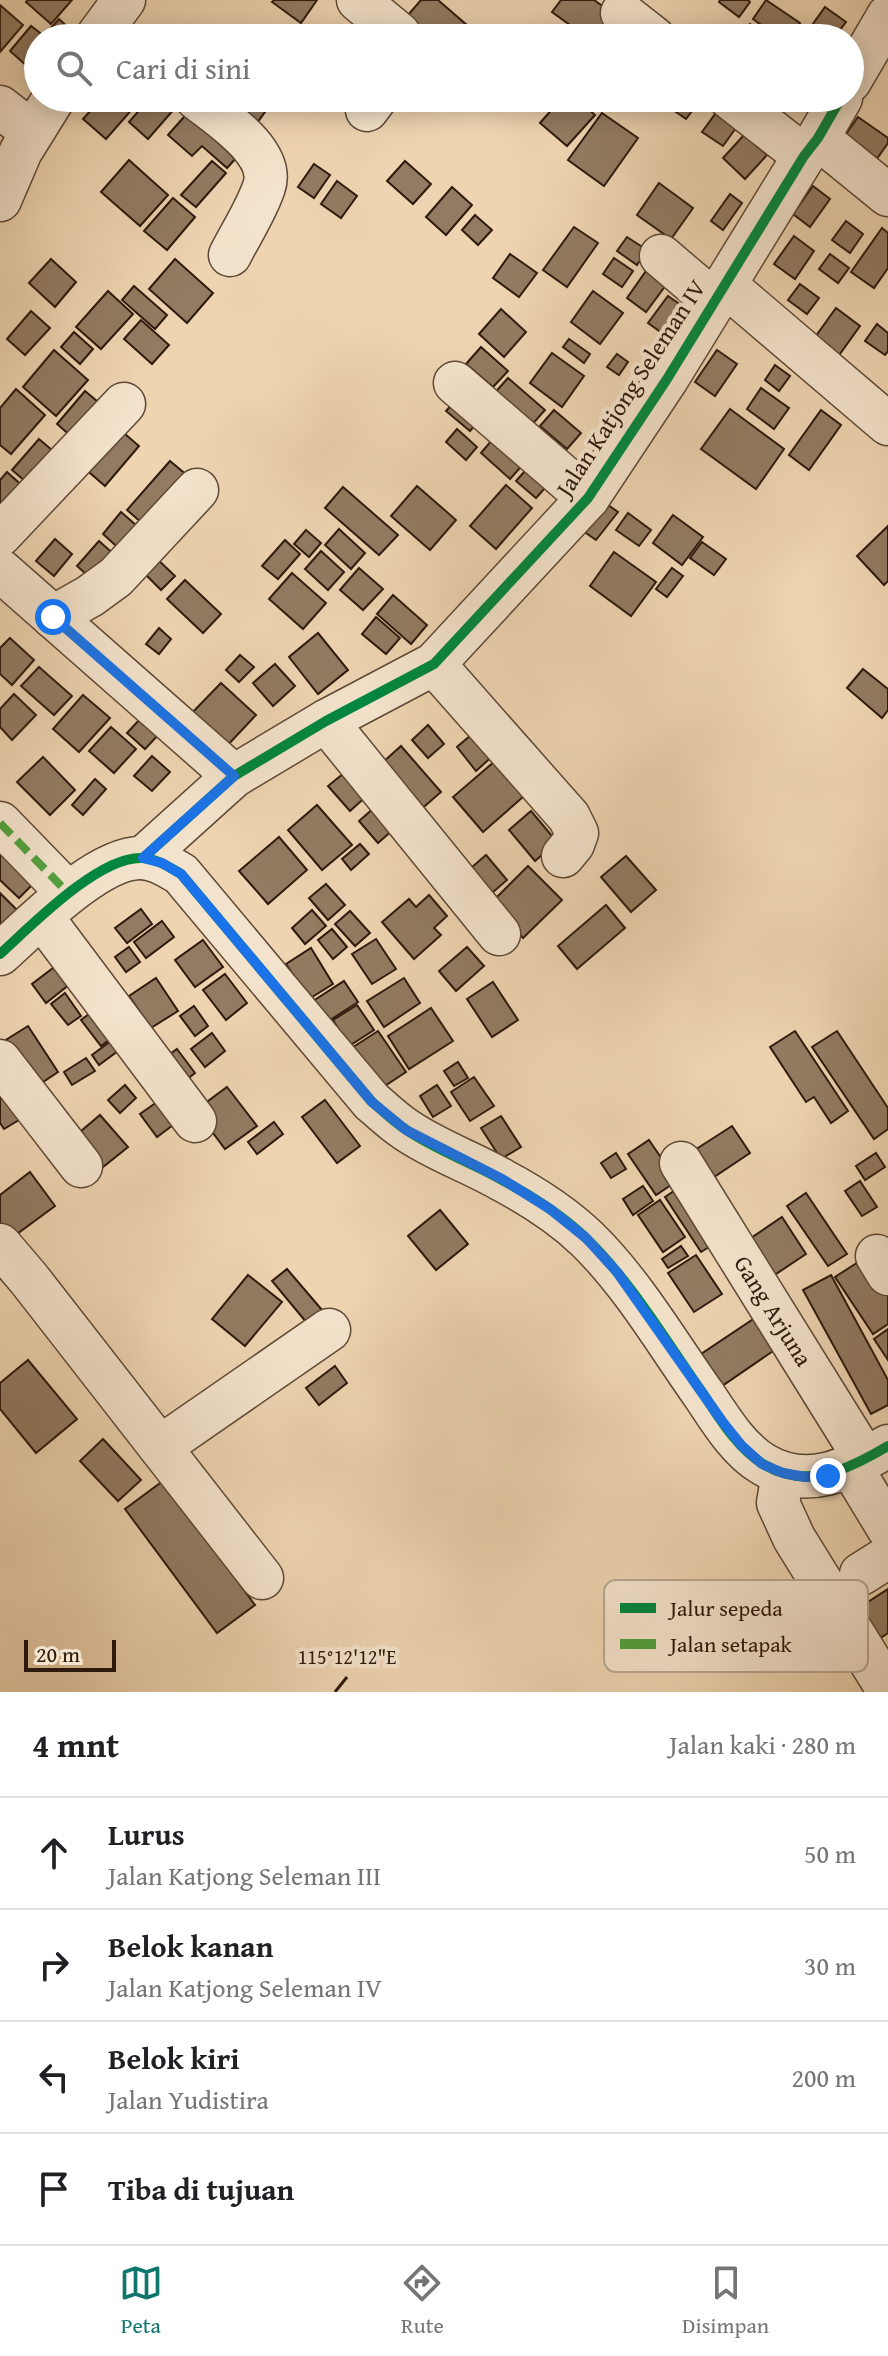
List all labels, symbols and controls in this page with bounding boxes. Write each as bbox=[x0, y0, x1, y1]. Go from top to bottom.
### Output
search box bbox=[24, 24, 864, 112]
icon: search bbox=[52, 46, 96, 90]
text: Cari di sini bbox=[116, 46, 251, 90]
street label: Jalan Katjong Seleman IV bbox=[545, 272, 714, 506]
route start bbox=[35, 599, 71, 635]
street label: Gang Arjuna bbox=[725, 1249, 822, 1374]
route end bbox=[810, 1458, 846, 1494]
legend bbox=[604, 1580, 868, 1672]
text: Jalur sepeda bbox=[667, 1592, 783, 1624]
text: Jalan setapak bbox=[667, 1628, 793, 1660]
scale bar bbox=[24, 1636, 116, 1672]
text: 20 m bbox=[36, 1638, 80, 1670]
text: 115°12'12"E bbox=[298, 1642, 396, 1671]
text: 4 mnt bbox=[32, 1720, 119, 1769]
text: Jalan kaki · 280 m bbox=[669, 1725, 856, 1764]
text: Lurus bbox=[108, 1812, 185, 1856]
icon: ahead bbox=[32, 1831, 76, 1875]
text: 50 m bbox=[804, 1834, 856, 1873]
text: Jalan Katjong Seleman III bbox=[108, 1856, 381, 1895]
text: Belok kanan bbox=[108, 1924, 273, 1968]
icon: right bbox=[32, 1943, 76, 1987]
text: 30 m bbox=[804, 1946, 856, 1985]
text: Jalan Katjong Seleman IV bbox=[108, 1968, 382, 2007]
text: Belok kiri bbox=[108, 2036, 240, 2080]
icon: left bbox=[32, 2055, 76, 2099]
text: 200 m bbox=[791, 2058, 856, 2097]
text: Jalan Yudistira bbox=[108, 2080, 269, 2119]
icon: arrive bbox=[32, 2167, 76, 2211]
text: Tiba di tujuan bbox=[108, 2167, 294, 2211]
tab: Peta bbox=[119, 2261, 163, 2341]
tab: Rute bbox=[400, 2261, 444, 2341]
tab: Disimpan bbox=[682, 2261, 769, 2341]

